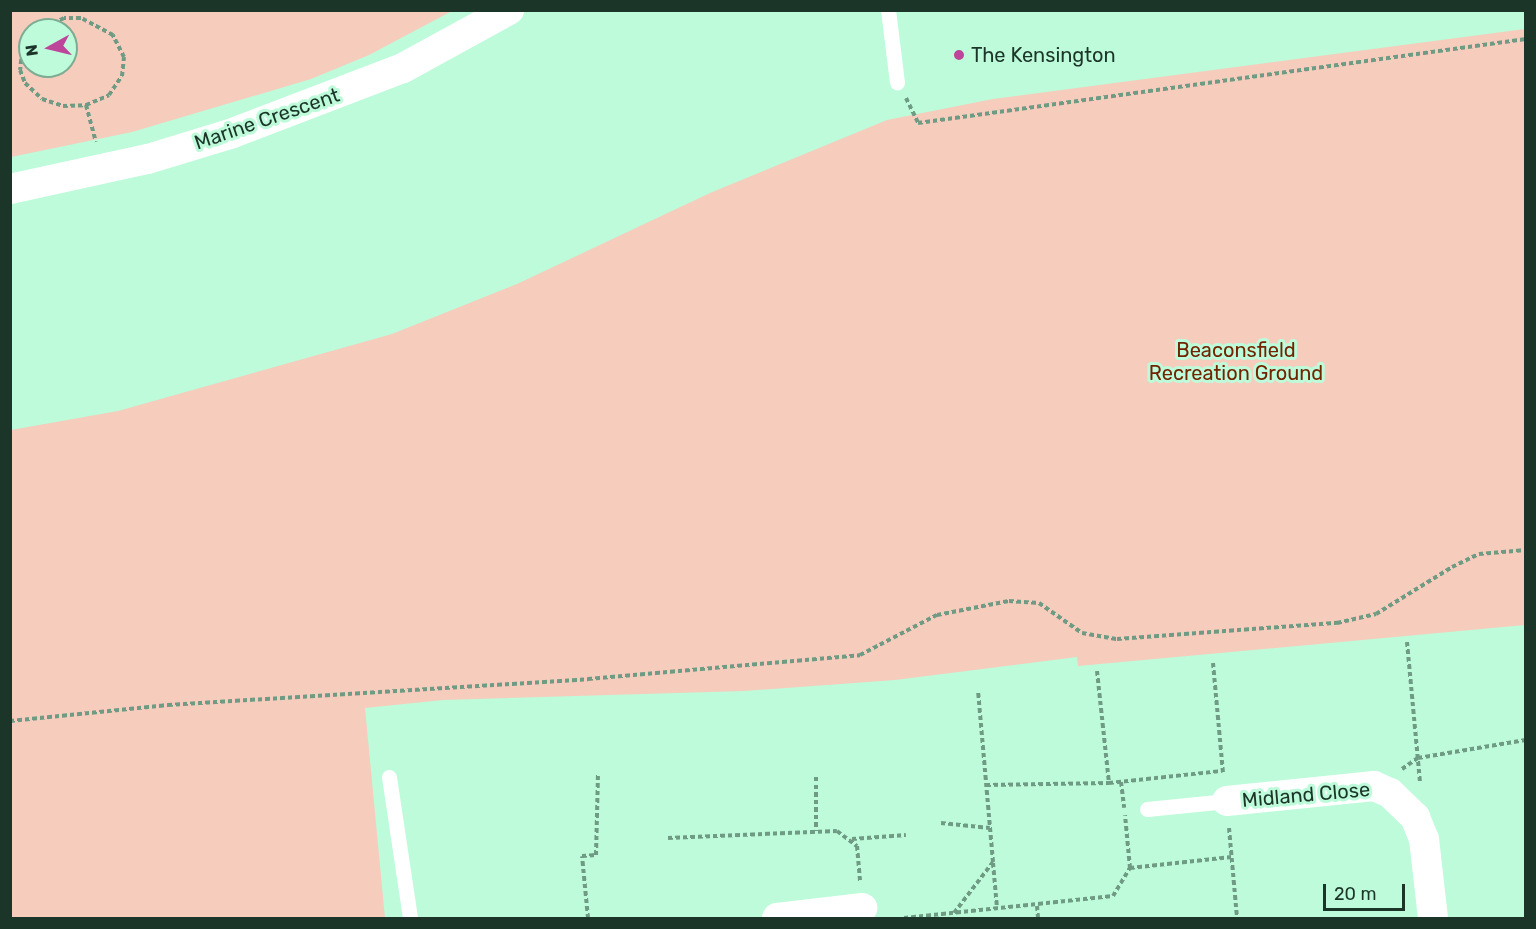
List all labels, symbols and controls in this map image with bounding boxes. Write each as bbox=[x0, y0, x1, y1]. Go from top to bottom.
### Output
north arrow bbox=[18, 18, 78, 78]
text: N bbox=[21, 43, 42, 57]
place label: The Kensington bbox=[971, 43, 1116, 67]
marker: The Kensington bbox=[952, 48, 966, 62]
street label: Marine Crescent bbox=[191, 83, 343, 155]
park label: Beaconsfield Recreation Ground bbox=[1149, 338, 1323, 385]
street label: Midland Close bbox=[1241, 777, 1371, 813]
scale bar bbox=[1326, 872, 1408, 910]
text: 20 m bbox=[1334, 883, 1376, 905]

